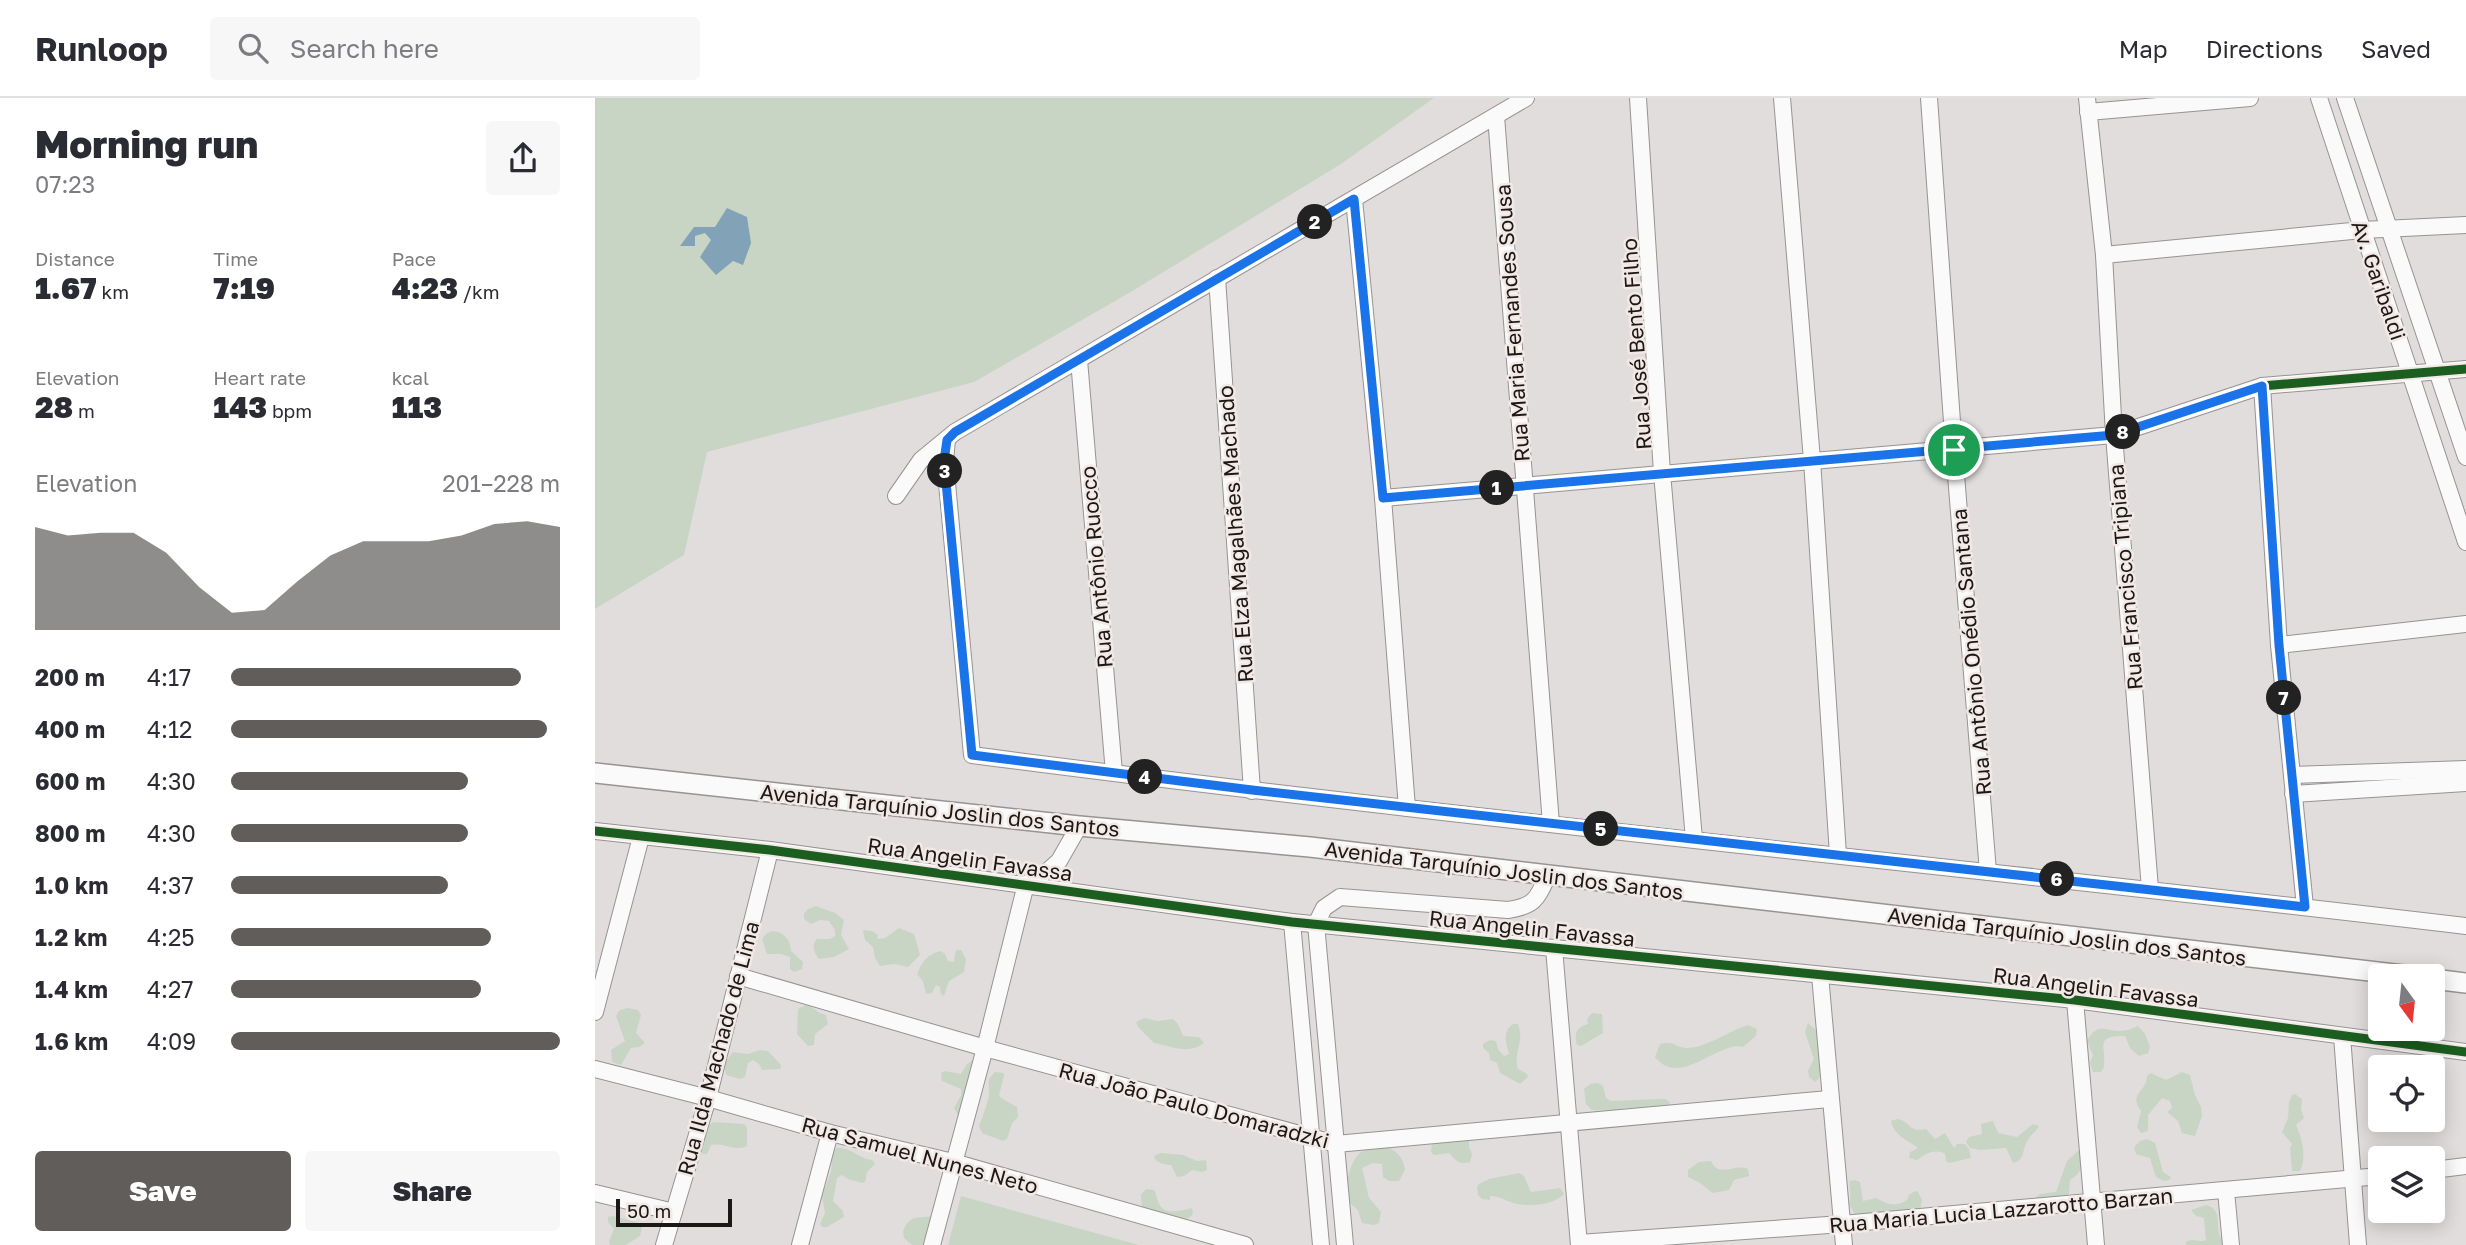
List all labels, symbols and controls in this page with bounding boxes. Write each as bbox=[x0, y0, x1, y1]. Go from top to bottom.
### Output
search box bbox=[210, 17, 700, 80]
text: Runloop bbox=[35, 29, 168, 68]
icon: search bbox=[234, 29, 272, 67]
text: Search here bbox=[290, 33, 439, 64]
text: Map bbox=[2119, 34, 2168, 63]
text: Directions bbox=[2206, 34, 2323, 63]
text: Saved bbox=[2361, 34, 2431, 63]
text: Morning run bbox=[35, 121, 258, 166]
button: share bbox=[486, 121, 560, 195]
text: 07:23 bbox=[35, 170, 95, 198]
street label: Rua Maria Fernandes Sousa bbox=[1489, 183, 1535, 463]
pin: 2 bbox=[1297, 204, 1333, 240]
text: 2 bbox=[1309, 210, 1320, 233]
street label: Av. Garibaldi bbox=[2346, 217, 2412, 343]
street label: Rua José Bento Filho bbox=[1616, 237, 1656, 451]
text: Distance bbox=[35, 247, 115, 270]
text: Time bbox=[213, 247, 258, 270]
text: Pace bbox=[392, 247, 436, 270]
text: 1.67 bbox=[35, 270, 97, 306]
text: 7:19 bbox=[213, 270, 275, 306]
text: 4:23 bbox=[392, 270, 458, 306]
text: km bbox=[97, 280, 129, 303]
text: /km bbox=[458, 280, 500, 303]
text: Elevation bbox=[35, 366, 120, 389]
text: Heart rate bbox=[213, 366, 306, 389]
text: kcal bbox=[392, 366, 429, 389]
street label: Rua Elza Magalhães Machado bbox=[1212, 385, 1258, 683]
text: 28 bbox=[35, 389, 73, 425]
text: 143 bbox=[213, 389, 267, 425]
text: 113 bbox=[392, 389, 442, 425]
text: m bbox=[73, 399, 95, 422]
text: bpm bbox=[267, 399, 312, 422]
pin: 8 bbox=[2105, 414, 2141, 450]
pin bbox=[1924, 420, 1984, 480]
text: 8 bbox=[2116, 420, 2129, 443]
icon: arrive bbox=[1935, 431, 1973, 469]
pin: 3 bbox=[927, 454, 963, 488]
text: 3 bbox=[939, 459, 950, 482]
street label: Rua Francisco Tripiana bbox=[2102, 463, 2148, 691]
street label: Rua Antônio Ruocco bbox=[1074, 465, 1118, 669]
text: Elevation bbox=[35, 469, 137, 497]
text: 201–228 m bbox=[442, 469, 560, 497]
pin: 1 bbox=[1479, 470, 1515, 506]
text: 1 bbox=[1492, 476, 1501, 499]
street label: Rua Antônio Onédio Santana bbox=[1946, 507, 1996, 797]
text: 200 m bbox=[35, 663, 105, 691]
text: 4:17 bbox=[147, 663, 191, 691]
pin: 7 bbox=[2267, 680, 2301, 716]
text: 7 bbox=[2278, 686, 2289, 709]
text: 400 m bbox=[35, 715, 105, 743]
text: 4:12 bbox=[147, 715, 192, 743]
pin: 4 bbox=[1127, 760, 1163, 794]
text: 4 bbox=[1139, 765, 1150, 788]
text: 600 m bbox=[35, 767, 105, 795]
text: 4:30 bbox=[147, 767, 196, 795]
street label: Avenida Tarquínio Joslin dos Santos bbox=[759, 778, 1121, 842]
pin: 5 bbox=[1583, 812, 1619, 846]
text: 5 bbox=[1595, 817, 1606, 840]
text: 800 m bbox=[35, 819, 106, 847]
text: 4:30 bbox=[147, 819, 196, 847]
street label: Rua Angelin Favassa bbox=[866, 832, 1074, 886]
street label: Avenida Tarquínio Joslin dos Santos bbox=[1323, 835, 1685, 905]
pin: 6 bbox=[2039, 862, 2075, 896]
text: 6 bbox=[2050, 867, 2063, 890]
text: 1.0 km bbox=[35, 871, 108, 899]
text: 4:37 bbox=[147, 871, 194, 899]
street label: Avenida Tarquínio Joslin dos Santos bbox=[1886, 901, 2248, 971]
street label: Rua Angelin Favassa bbox=[1428, 904, 1636, 952]
street label: Rua Ilda Machado de Lima bbox=[672, 918, 764, 1178]
text: 1.2 km bbox=[35, 923, 107, 951]
text: 4:25 bbox=[147, 923, 195, 951]
street label: Rua Angelin Favassa bbox=[1992, 961, 2200, 1013]
north arrow bbox=[2368, 964, 2445, 1041]
map controls bbox=[2368, 964, 2445, 1223]
text: 1.4 km bbox=[35, 975, 108, 1003]
text: 4:27 bbox=[147, 975, 193, 1003]
text: 1.6 km bbox=[35, 1027, 108, 1055]
text: 4:09 bbox=[147, 1027, 196, 1055]
button: locate bbox=[2368, 1055, 2445, 1132]
street label: Rua João Paulo Domaradzki bbox=[1056, 1056, 1332, 1154]
street label: Rua Samuel Nunes Neto bbox=[799, 1111, 1041, 1199]
button: layers bbox=[2368, 1146, 2445, 1223]
button: Save bbox=[35, 1151, 291, 1231]
button: Share bbox=[305, 1151, 560, 1231]
street label: Rua Maria Lucia Lazzarotto Barzan bbox=[1828, 1182, 2174, 1238]
scale bar bbox=[616, 1196, 731, 1228]
text: 50 m bbox=[627, 1199, 671, 1222]

